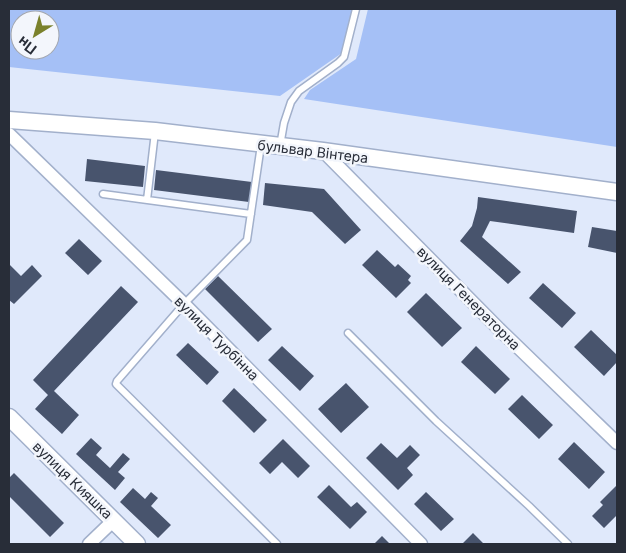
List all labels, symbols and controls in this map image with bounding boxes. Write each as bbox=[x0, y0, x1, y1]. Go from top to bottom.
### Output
north arrow bbox=[10, 10, 60, 60]
text: Пн bbox=[14, 33, 40, 58]
street label: бульвар Вінтера bbox=[257, 136, 369, 166]
street label: вулиця Генераторна bbox=[414, 243, 524, 353]
street label: вулиця Турбінна bbox=[171, 292, 263, 384]
street label: вулиця Кияшка bbox=[30, 438, 116, 522]

